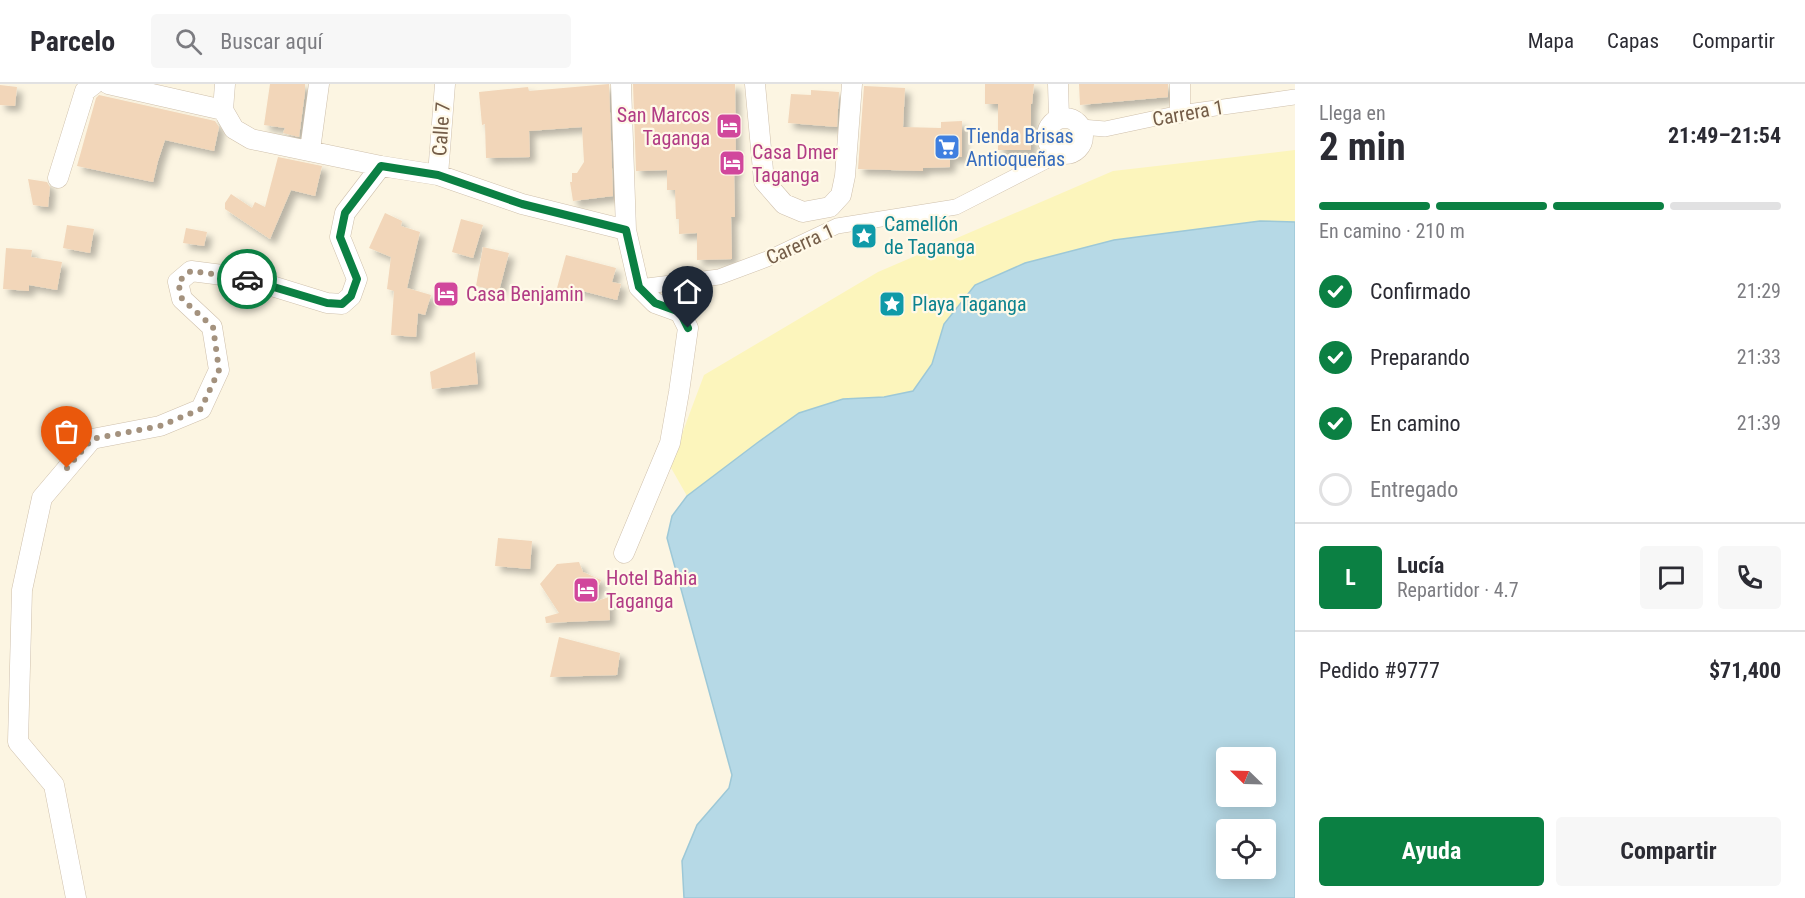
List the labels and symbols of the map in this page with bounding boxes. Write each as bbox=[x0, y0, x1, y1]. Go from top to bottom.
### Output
street label: Carrera 1 bbox=[1150, 95, 1226, 131]
street label: Calle 7 bbox=[427, 101, 455, 157]
place label: San Marcos Taganga bbox=[617, 103, 710, 150]
hotel icon: San Marcos Taganga bbox=[714, 111, 744, 141]
place label: Tienda Brisas Antioqueñas bbox=[966, 124, 1074, 171]
supermarket icon: Tienda Brisas Antioqueñas bbox=[932, 132, 962, 162]
place label: Casa Dmer Taganga bbox=[752, 140, 838, 187]
hotel icon: Casa Dmer Taganga bbox=[717, 148, 747, 178]
place label: Camellón de Taganga bbox=[884, 212, 975, 259]
street label: Carerra 1 bbox=[762, 218, 838, 270]
place icon: Camellón de Taganga bbox=[849, 221, 879, 251]
courier bbox=[217, 249, 277, 309]
pin bbox=[662, 266, 713, 328]
hotel icon: Casa Benjamin bbox=[431, 279, 461, 309]
place label: Casa Benjamin bbox=[466, 282, 584, 306]
place icon: Playa Taganga bbox=[877, 289, 907, 319]
place label: Playa Taganga bbox=[912, 292, 1027, 316]
pin bbox=[41, 406, 92, 468]
place label: Hotel Bahia Taganga bbox=[606, 566, 697, 613]
hotel icon: Hotel Bahia Taganga bbox=[571, 575, 601, 605]
north arrow bbox=[1216, 747, 1276, 807]

